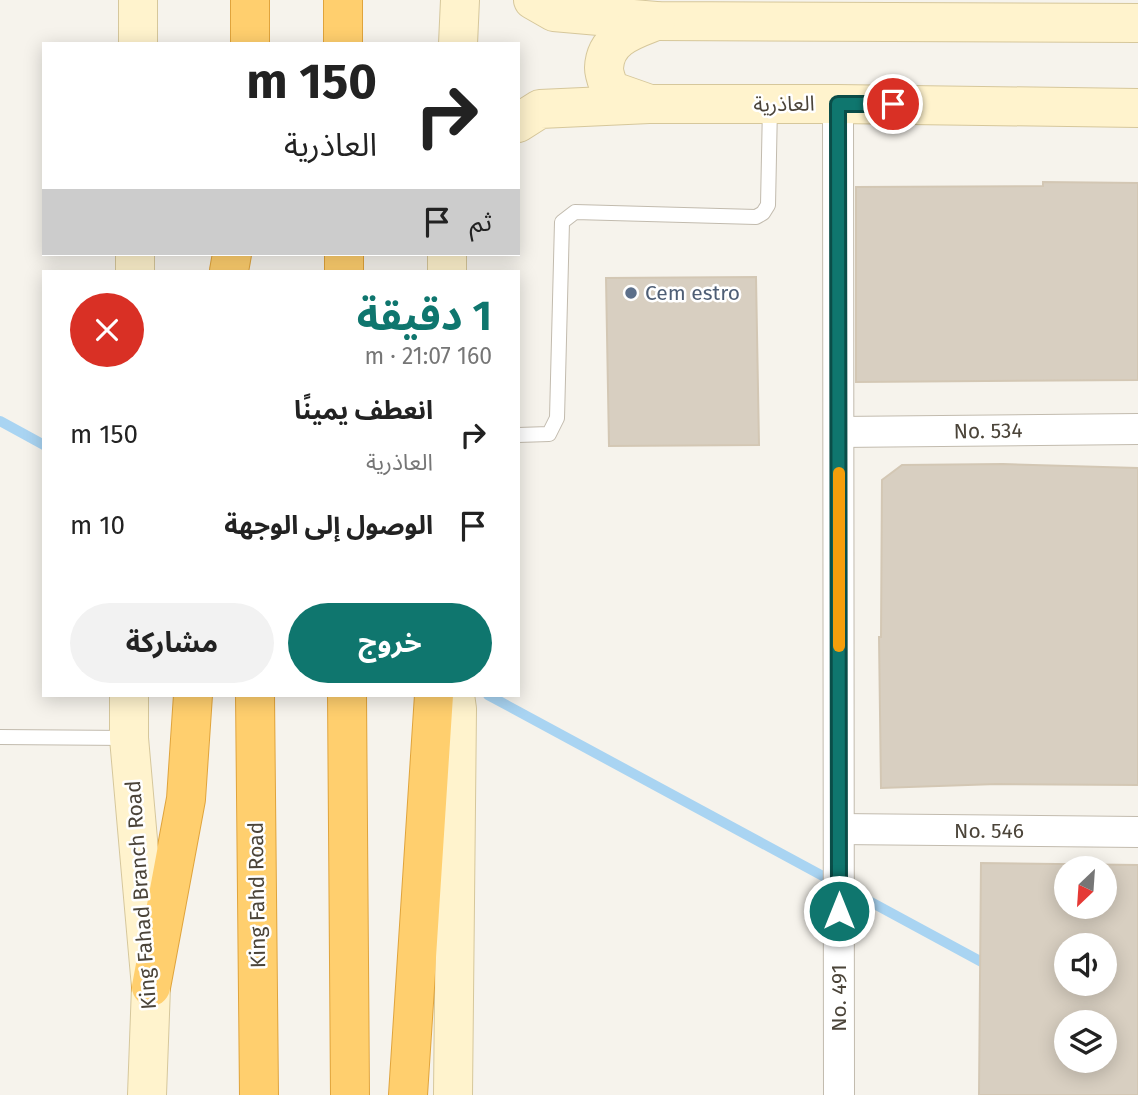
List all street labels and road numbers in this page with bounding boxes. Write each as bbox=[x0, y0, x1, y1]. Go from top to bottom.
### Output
street label: العاذرية bbox=[753, 90, 815, 118]
street label: No. 534 bbox=[953, 417, 1023, 445]
street label: King Fahad Branch Road bbox=[120, 780, 162, 1010]
street label: No. 546 bbox=[954, 818, 1024, 844]
street label: King Fahd Road bbox=[243, 822, 271, 968]
street label: No. 491 bbox=[826, 964, 852, 1032]

